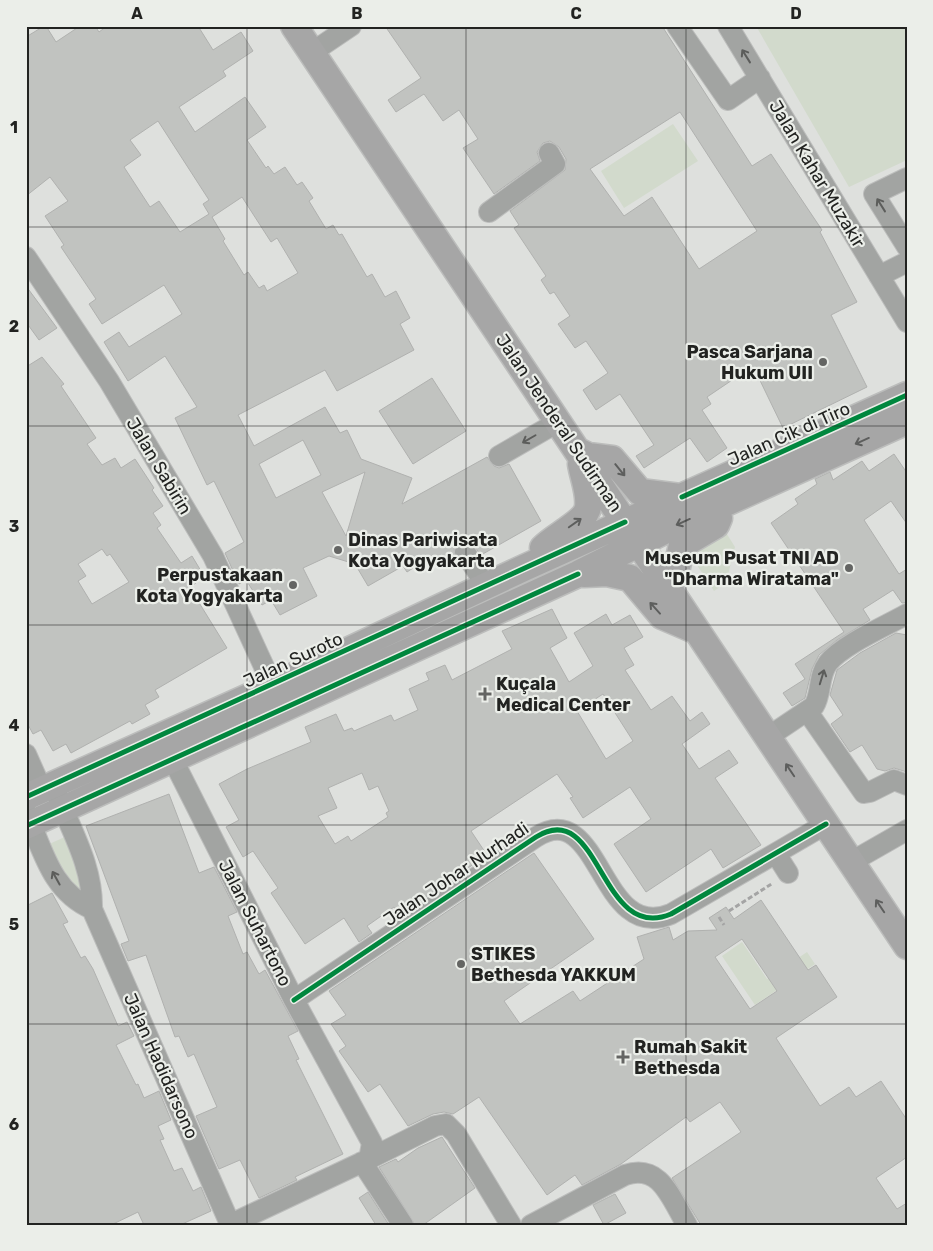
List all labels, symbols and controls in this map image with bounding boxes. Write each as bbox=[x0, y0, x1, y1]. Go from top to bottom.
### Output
text: A bbox=[131, 4, 143, 23]
text: B bbox=[351, 4, 363, 23]
text: C bbox=[570, 4, 582, 23]
text: D bbox=[790, 4, 802, 23]
one-way arrow bbox=[740, 49, 750, 63]
street label: Jalan Kahar Muzakir bbox=[764, 96, 870, 252]
text: 1 bbox=[10, 118, 18, 137]
one-way arrow bbox=[876, 199, 886, 213]
text: 2 bbox=[9, 317, 19, 336]
street label: Jalan Jenderal Sudirman bbox=[491, 330, 627, 516]
place label: Pasca Sarjana Hukum UII bbox=[686, 341, 813, 384]
marker: Pasca Sarjana Hukum UII bbox=[817, 356, 829, 368]
street label: Jalan Cik di Tiro bbox=[724, 397, 854, 471]
street label: Jalan Sabirin bbox=[121, 414, 197, 518]
one-way arrow bbox=[521, 434, 536, 444]
one-way arrow bbox=[855, 436, 870, 446]
one-way arrow bbox=[614, 463, 626, 476]
text: 3 bbox=[9, 517, 19, 536]
one-way arrow bbox=[568, 518, 582, 528]
one-way arrow bbox=[675, 518, 690, 528]
place label: Dinas Pariwisata Kota Yogyakarta bbox=[348, 529, 498, 572]
marker: Dinas Pariwisata Kota Yogyakarta bbox=[332, 544, 344, 556]
place label: Museum Pusat TNI AD "Dharma Wiratama" bbox=[645, 547, 839, 590]
marker: Museum Pusat TNI AD "Dharma Wiratama" bbox=[843, 562, 855, 574]
place label: Perpustakaan Kota Yogyakarta bbox=[136, 564, 283, 607]
marker: Perpustakaan Kota Yogyakarta bbox=[287, 579, 299, 591]
one-way arrow bbox=[649, 602, 661, 615]
street label: Jalan Suroto bbox=[240, 627, 346, 693]
one-way arrow bbox=[818, 670, 827, 685]
place label: Kuçala Medical Center bbox=[496, 673, 630, 716]
marker: Kuçala Medical Center bbox=[478, 687, 492, 701]
text: 4 bbox=[9, 716, 20, 735]
one-way arrow bbox=[785, 763, 795, 777]
street label: Jalan Johar Nurhadi bbox=[379, 817, 533, 931]
street label: Jalan Suhartono bbox=[214, 856, 296, 990]
one-way arrow bbox=[50, 871, 60, 885]
one-way arrow bbox=[875, 899, 885, 913]
text: 5 bbox=[9, 915, 19, 934]
place label: STIKES Bethesda YAKKUM bbox=[471, 943, 636, 986]
marker: STIKES Bethesda YAKKUM bbox=[455, 958, 467, 970]
street label: Jalan Hadidarsono bbox=[119, 990, 203, 1142]
place label: Rumah Sakit Bethesda bbox=[634, 1036, 747, 1079]
marker: Rumah Sakit Bethesda bbox=[616, 1050, 630, 1064]
text: 6 bbox=[9, 1115, 19, 1134]

